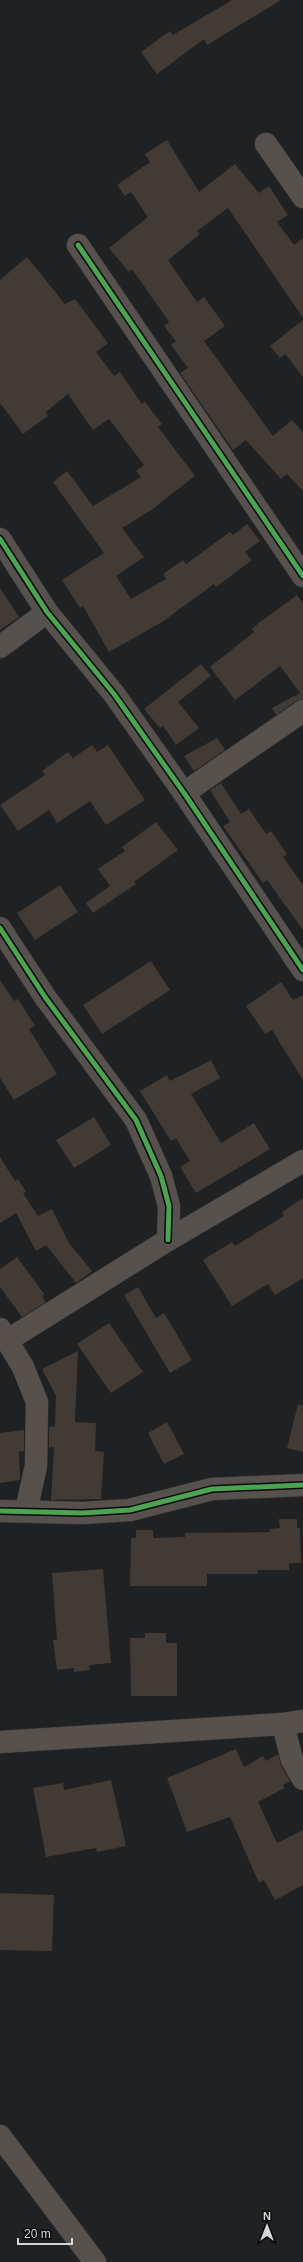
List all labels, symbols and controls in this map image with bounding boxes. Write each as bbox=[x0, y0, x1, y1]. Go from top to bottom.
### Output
north arrow bbox=[247, 2206, 287, 2246]
text: N bbox=[263, 2210, 271, 2222]
scale bar bbox=[18, 2220, 72, 2246]
text: 20 m bbox=[24, 2227, 51, 2241]

